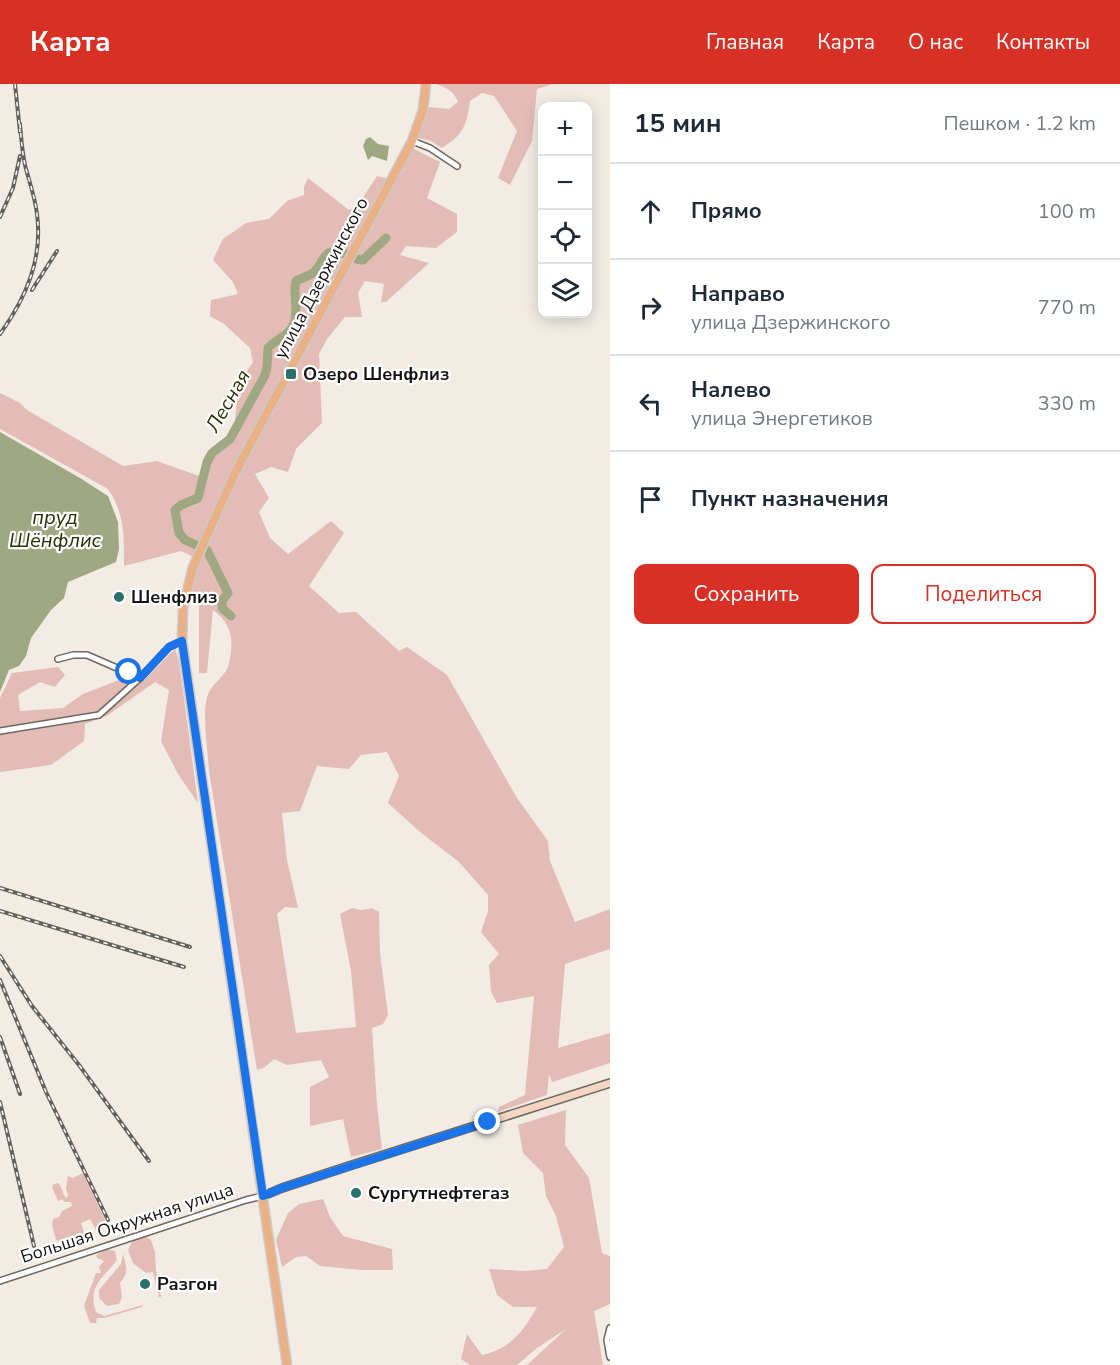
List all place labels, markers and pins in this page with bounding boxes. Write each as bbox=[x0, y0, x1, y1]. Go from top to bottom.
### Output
place label: Озеро Шенфлиз bbox=[303, 362, 449, 386]
marker: Озеро Шенфлиз bbox=[284, 367, 298, 381]
place label: Шенфлиз bbox=[131, 585, 217, 609]
marker: Шенфлиз bbox=[112, 590, 126, 604]
place label: Сургутнефтегаз bbox=[368, 1181, 509, 1205]
marker: Сургутнефтегаз bbox=[349, 1186, 363, 1200]
place label: Разгон bbox=[157, 1272, 218, 1296]
marker: Разгон bbox=[138, 1277, 152, 1291]

